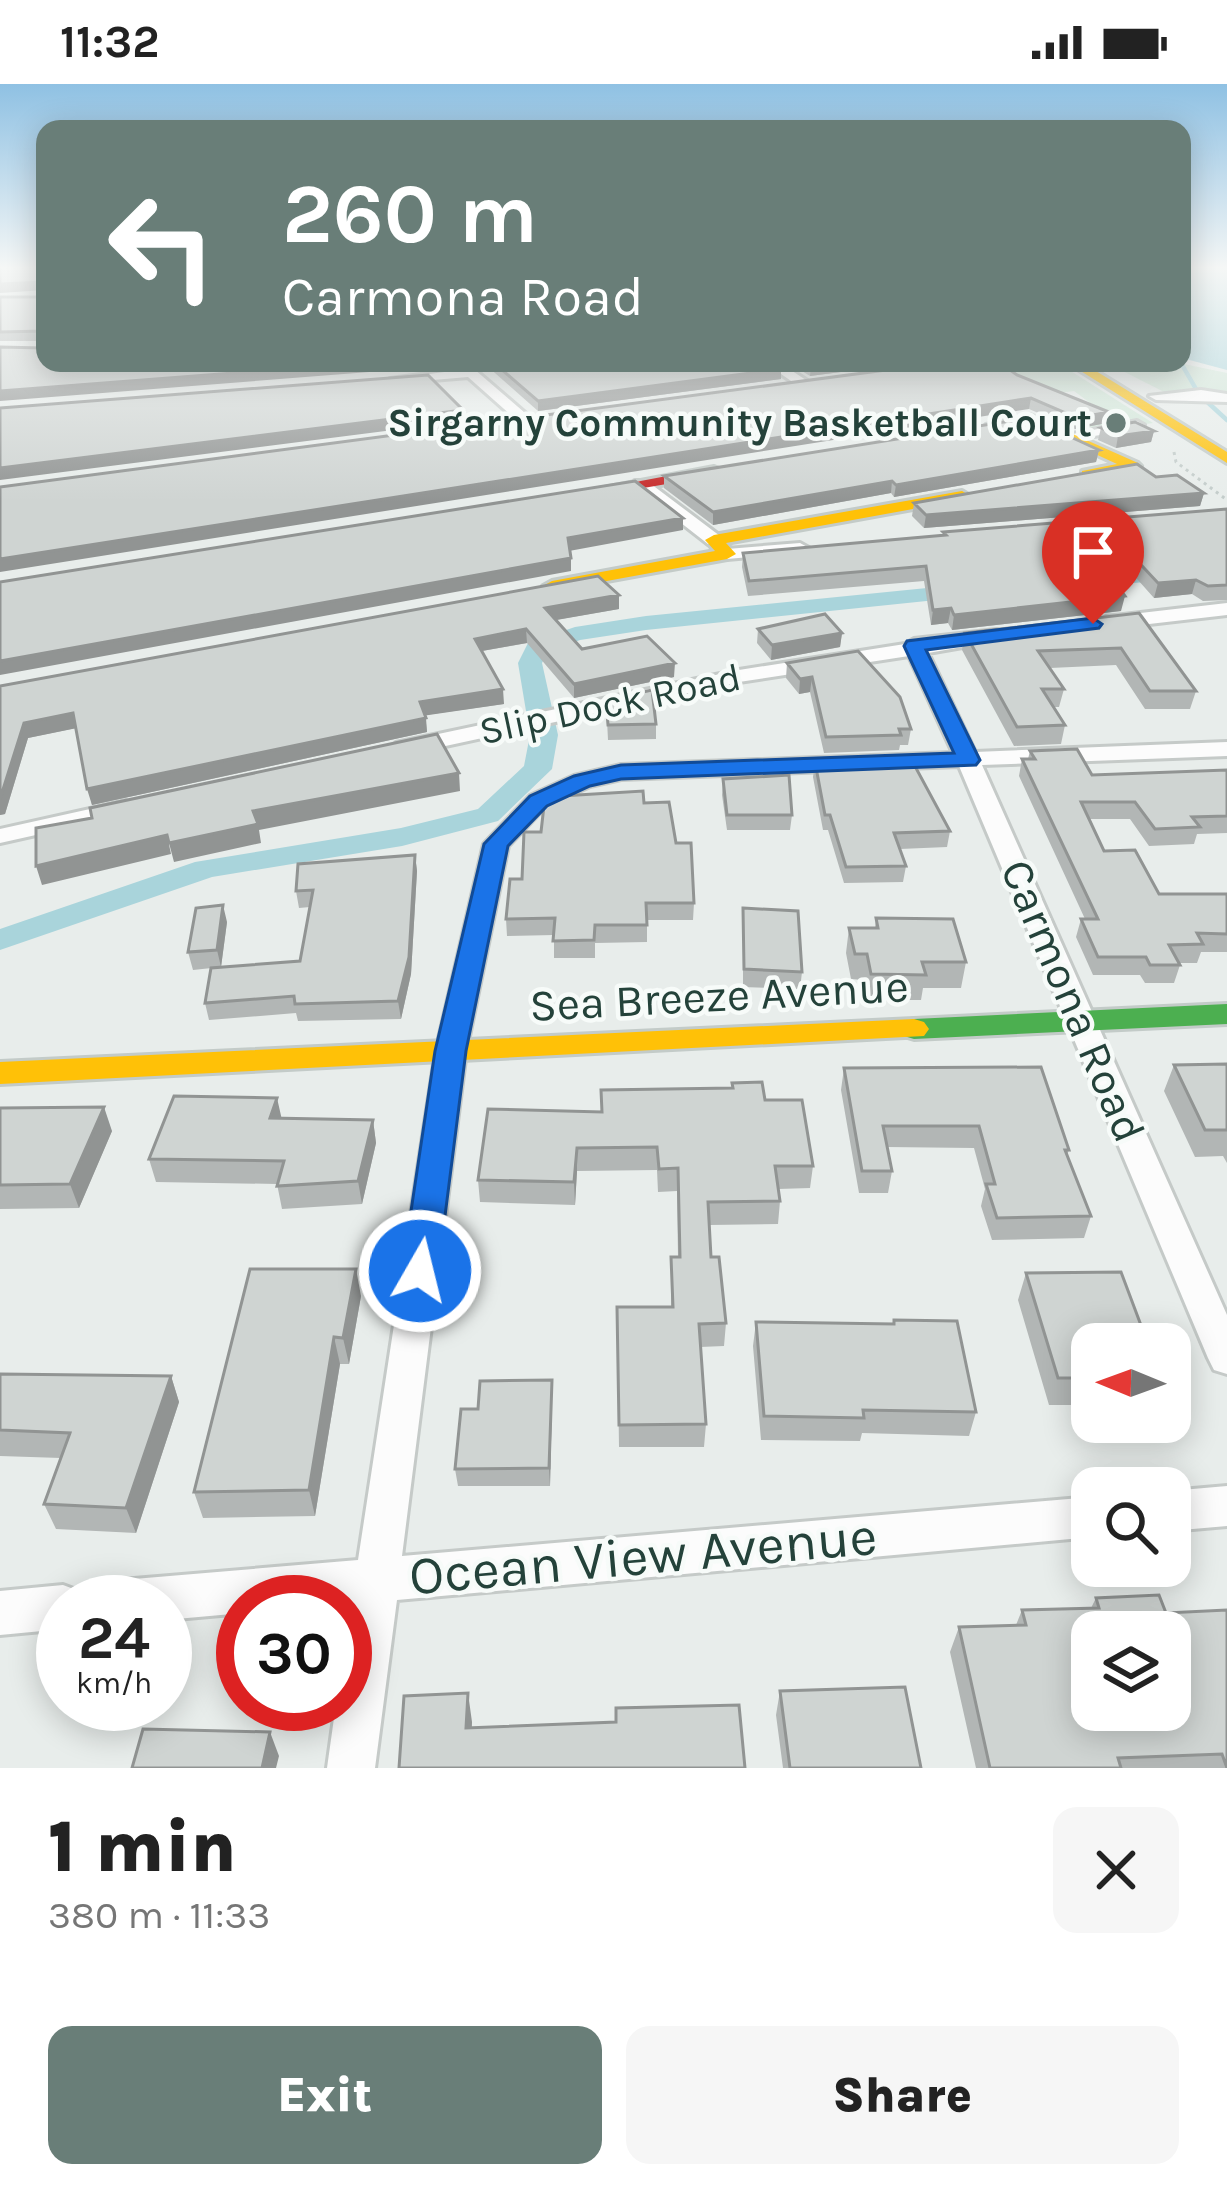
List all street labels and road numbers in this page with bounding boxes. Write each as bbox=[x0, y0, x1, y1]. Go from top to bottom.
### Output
street label: Slip Dock Road bbox=[475, 654, 745, 754]
street label: Carmona Road bbox=[990, 852, 1156, 1150]
street label: Sea Breeze Avenue bbox=[528, 960, 910, 1032]
street label: Ocean View Avenue bbox=[406, 1504, 880, 1608]

